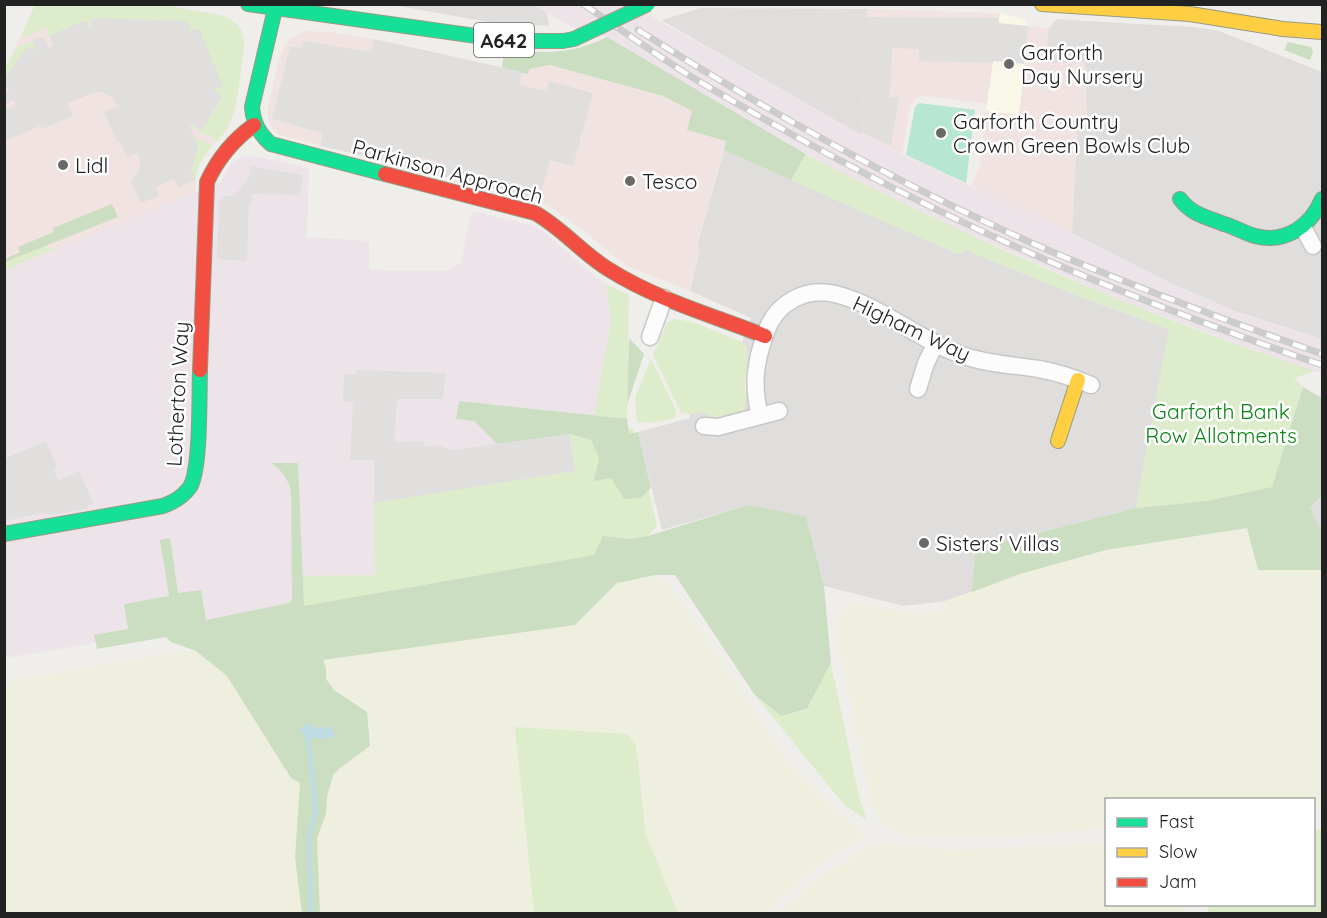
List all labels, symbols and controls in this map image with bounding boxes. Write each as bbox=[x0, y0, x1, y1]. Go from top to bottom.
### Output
road number: A642 bbox=[474, 23, 534, 57]
place label: Garforth Day Nursery bbox=[1021, 39, 1144, 89]
marker: Garforth Day Nursery bbox=[1002, 57, 1016, 71]
place label: Garforth Country Crown Green Bowls Club bbox=[953, 108, 1190, 158]
marker: Garforth Country Crown Green Bowls Club bbox=[934, 126, 948, 140]
street label: Parkinson Approach bbox=[350, 133, 546, 209]
place label: Lidl bbox=[75, 152, 108, 178]
marker: Lidl bbox=[56, 158, 70, 172]
place label: Tesco bbox=[642, 168, 697, 194]
marker: Tesco bbox=[623, 174, 637, 188]
street label: Higham Way bbox=[849, 289, 975, 367]
street label: Lotherton Way bbox=[160, 321, 194, 467]
park label: Garforth Bank Row Allotments bbox=[1145, 398, 1297, 448]
place label: Sisters' Villas bbox=[936, 530, 1059, 556]
marker: Sisters' Villas bbox=[917, 536, 931, 550]
legend bbox=[1105, 798, 1315, 906]
text: Fast bbox=[1159, 810, 1194, 833]
text: Slow bbox=[1159, 840, 1197, 863]
text: Jam bbox=[1159, 870, 1197, 893]

